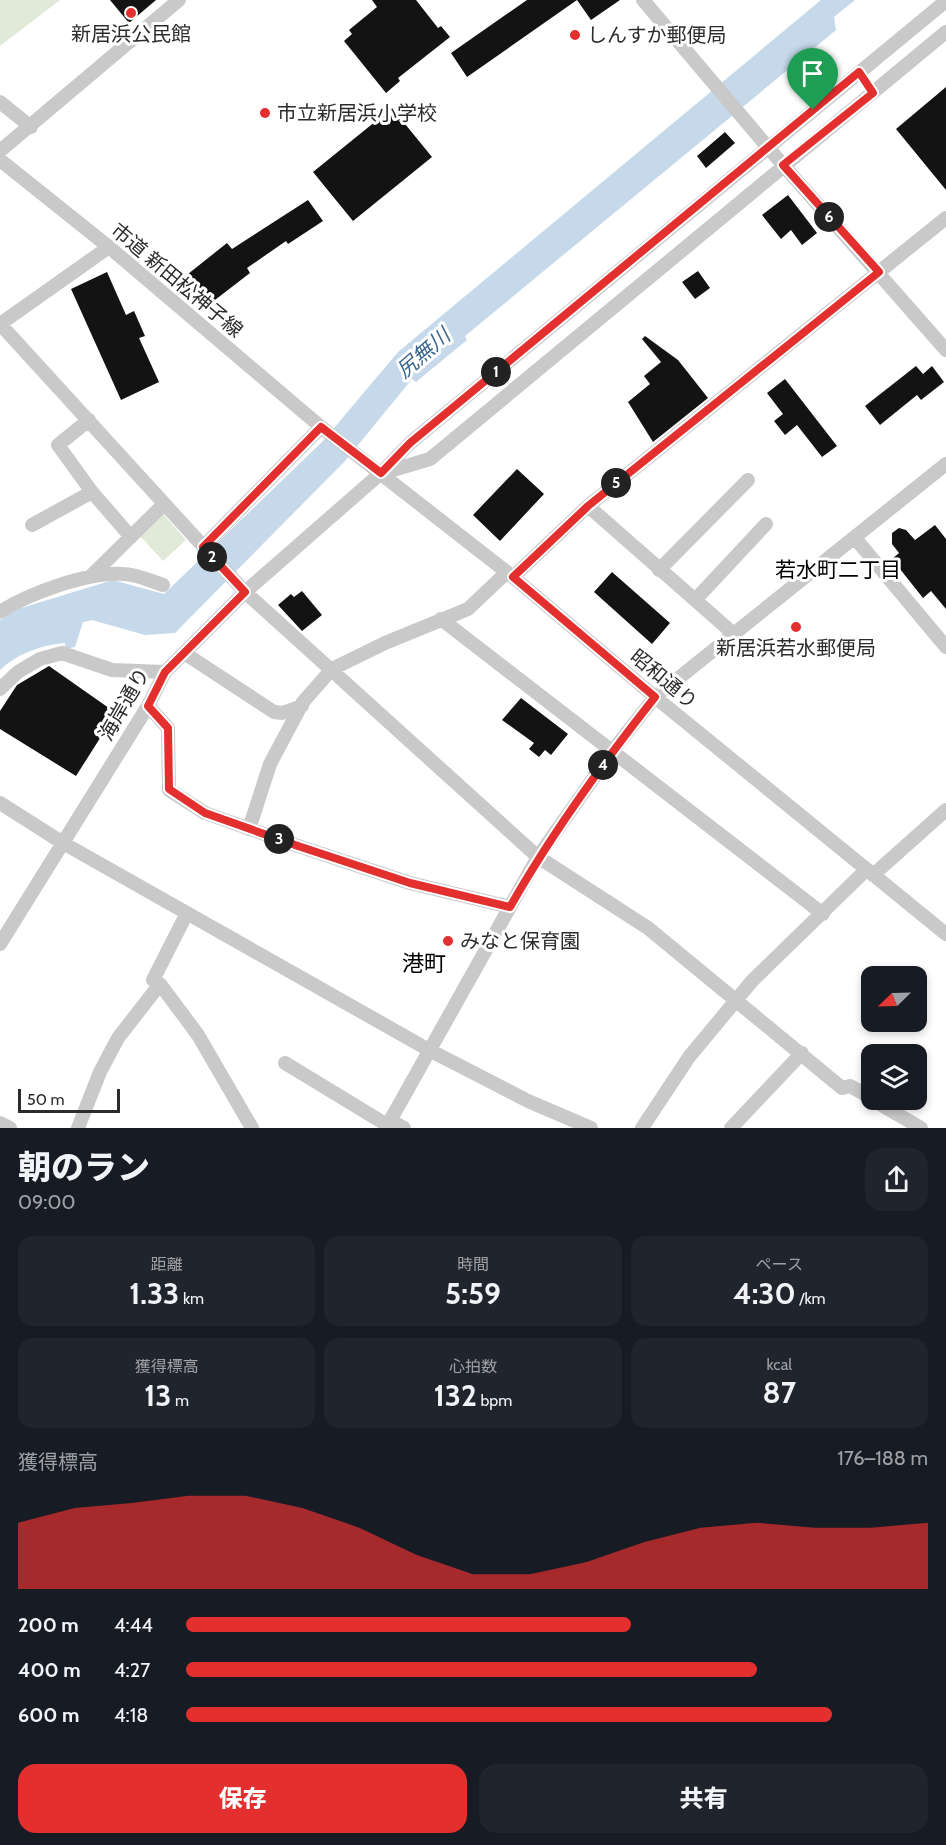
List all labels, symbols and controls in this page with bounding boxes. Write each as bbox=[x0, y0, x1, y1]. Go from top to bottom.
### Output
marker: 新居浜公民館 bbox=[124, 6, 138, 20]
place label: 新居浜公民館 bbox=[71, 22, 191, 46]
place label: しんすか郵便局 bbox=[587, 23, 727, 47]
marker: しんすか郵便局 bbox=[568, 28, 582, 42]
pin bbox=[787, 48, 838, 110]
icon: arrive bbox=[796, 57, 829, 90]
place label: 市立新居浜小学校 bbox=[277, 101, 437, 125]
marker: 市立新居浜小学校 bbox=[258, 106, 272, 120]
pin: 6 bbox=[814, 202, 844, 232]
text: 6 bbox=[825, 207, 834, 226]
street label: 市道 新田松神子線 bbox=[106, 218, 248, 342]
water label: 尻無川 bbox=[391, 322, 456, 383]
pin: 1 bbox=[481, 357, 511, 387]
text: 1 bbox=[493, 362, 499, 381]
pin: 5 bbox=[601, 468, 631, 498]
text: 5 bbox=[612, 473, 620, 492]
pin: 2 bbox=[197, 542, 227, 572]
text: 2 bbox=[208, 547, 216, 566]
district label: 若水町二丁目 bbox=[775, 557, 901, 582]
marker: 新居浜若水郵便局 bbox=[789, 620, 803, 634]
place label: 新居浜若水郵便局 bbox=[716, 636, 876, 660]
street label: 昭和通り bbox=[626, 644, 702, 714]
street label: 海岸通り bbox=[94, 663, 154, 745]
pin: 4 bbox=[588, 750, 618, 780]
text: 4 bbox=[598, 755, 608, 774]
pin: 3 bbox=[264, 824, 294, 854]
text: 3 bbox=[275, 829, 283, 848]
place label: みなと保育園 bbox=[460, 929, 580, 953]
marker: みなと保育園 bbox=[441, 934, 455, 948]
district label: 港町 bbox=[402, 950, 446, 977]
north arrow bbox=[861, 966, 927, 1032]
map controls bbox=[861, 966, 927, 1110]
button: layers bbox=[861, 1044, 927, 1110]
scale bar bbox=[18, 1086, 120, 1114]
text: 50 m bbox=[27, 1090, 64, 1109]
text: 朝のラン bbox=[18, 1147, 150, 1187]
button: share bbox=[865, 1148, 928, 1211]
text: 09:00 bbox=[18, 1190, 75, 1214]
text: 距離 bbox=[151, 1255, 183, 1274]
text: 時間 bbox=[457, 1255, 489, 1274]
text: ペース bbox=[756, 1255, 803, 1274]
text: 1.33 bbox=[129, 1275, 179, 1312]
text: 5:59 bbox=[445, 1275, 501, 1312]
text: 4:30 bbox=[733, 1275, 796, 1312]
text: km bbox=[179, 1289, 204, 1308]
text: /km bbox=[796, 1289, 826, 1308]
text: kcal bbox=[767, 1355, 792, 1374]
text: 獲得標高 bbox=[135, 1357, 199, 1376]
text: 心拍数 bbox=[449, 1357, 497, 1376]
text: 87 bbox=[763, 1374, 796, 1411]
text: 13 bbox=[144, 1377, 171, 1414]
text: 132 bbox=[434, 1377, 477, 1414]
text: m bbox=[171, 1391, 189, 1410]
text: bpm bbox=[477, 1391, 512, 1410]
text: 176–188 m bbox=[837, 1446, 928, 1470]
text: 獲得標高 bbox=[18, 1450, 98, 1474]
text: 200 m bbox=[18, 1613, 79, 1637]
text: 4:44 bbox=[114, 1613, 153, 1637]
text: 400 m bbox=[18, 1658, 81, 1682]
text: 4:27 bbox=[114, 1658, 150, 1682]
text: 600 m bbox=[18, 1703, 79, 1727]
text: 4:18 bbox=[114, 1703, 148, 1727]
button: 保存 bbox=[18, 1764, 467, 1833]
button: 共有 bbox=[479, 1764, 928, 1833]

